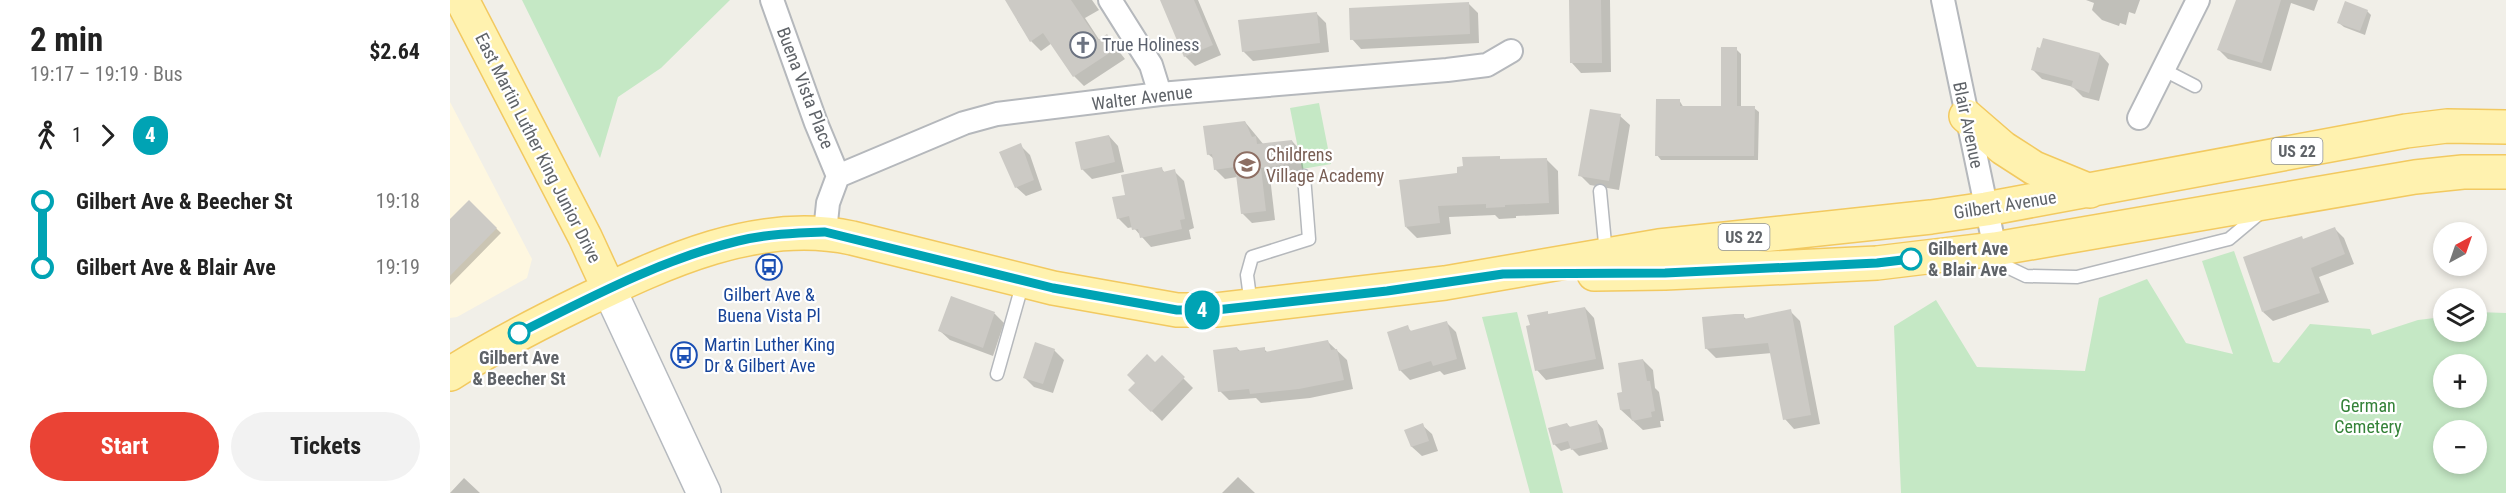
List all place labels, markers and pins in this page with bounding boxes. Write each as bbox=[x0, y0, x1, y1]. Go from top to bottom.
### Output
church icon: True Holiness bbox=[1068, 30, 1098, 60]
place label: True Holiness bbox=[1102, 34, 1200, 55]
place label: Childrens Village Academy bbox=[1266, 144, 1385, 186]
school or university icon: Childrens Village Academy bbox=[1232, 150, 1262, 180]
place label: Gilbert Ave & Blair Ave bbox=[1928, 238, 2008, 280]
marker: Gilbert Ave & Blair Ave bbox=[1900, 248, 1922, 270]
bus stop icon: Gilbert Ave & Buena Vista Pl bbox=[754, 252, 784, 282]
place label: Gilbert Ave & Buena Vista Pl bbox=[717, 284, 821, 326]
marker: Gilbert Ave & Beecher St bbox=[508, 322, 530, 344]
place label: Martin Luther King Dr & Gilbert Ave bbox=[704, 334, 835, 376]
bus stop icon: Martin Luther King Dr & Gilbert Ave bbox=[669, 340, 699, 370]
place label: Gilbert Ave & Beecher St bbox=[473, 347, 566, 389]

